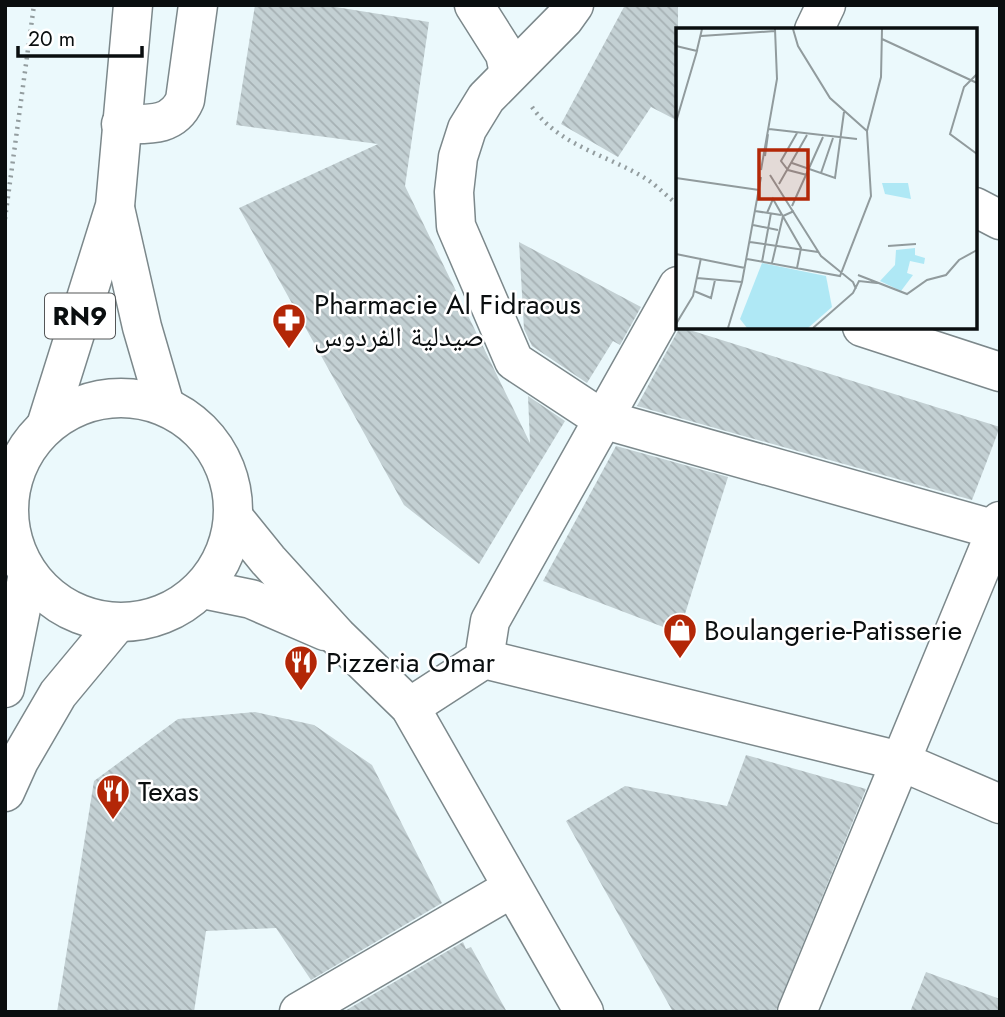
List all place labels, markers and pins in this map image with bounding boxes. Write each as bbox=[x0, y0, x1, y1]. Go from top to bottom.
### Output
place label: Pharmacie Al Fidraous صيدلية الفردوس bbox=[314, 284, 581, 357]
pharmacy icon: Pharmacie Al Fidraous صيدلية الفردوس bbox=[270, 301, 308, 350]
place label: Boulangerie-Patisserie bbox=[704, 610, 962, 651]
shop icon: Boulangerie-Patisserie bbox=[661, 611, 699, 660]
place label: Pizzeria Omar bbox=[326, 642, 495, 683]
restaurant icon: Pizzeria Omar bbox=[282, 643, 320, 692]
place label: Texas bbox=[138, 771, 199, 812]
restaurant icon: Texas bbox=[94, 772, 132, 821]

